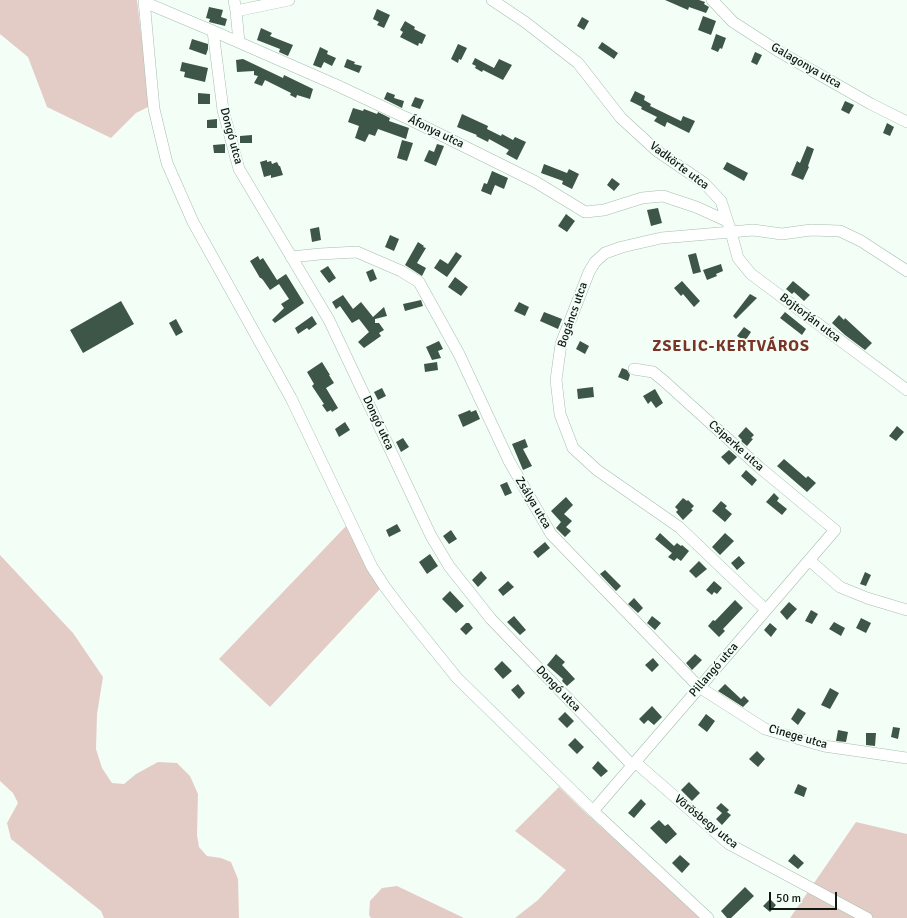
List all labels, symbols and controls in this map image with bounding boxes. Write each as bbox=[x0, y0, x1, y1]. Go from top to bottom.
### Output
street label: Galagonya utca bbox=[768, 40, 844, 92]
street label: Dongó utca bbox=[217, 106, 245, 166]
street label: Áfonya utca bbox=[406, 112, 466, 152]
street label: Vadkörte utca bbox=[646, 139, 712, 193]
street label: Bogáncs utca bbox=[555, 280, 591, 350]
street label: Bojtorján utca bbox=[777, 290, 843, 346]
district label: ZSELIC-KERTVÁROS bbox=[652, 337, 810, 357]
street label: Dongó utca bbox=[359, 394, 397, 452]
street label: Csiperke utca bbox=[705, 417, 767, 475]
street label: Zsálya utca bbox=[512, 474, 554, 532]
street label: Pillangó utca bbox=[687, 640, 741, 700]
street label: Dongó utca bbox=[533, 663, 583, 715]
street label: Cinege utca bbox=[767, 722, 829, 752]
street label: Vörösbegy utca bbox=[671, 792, 741, 852]
scale bar bbox=[771, 884, 839, 910]
text: 50 m bbox=[776, 891, 801, 906]

